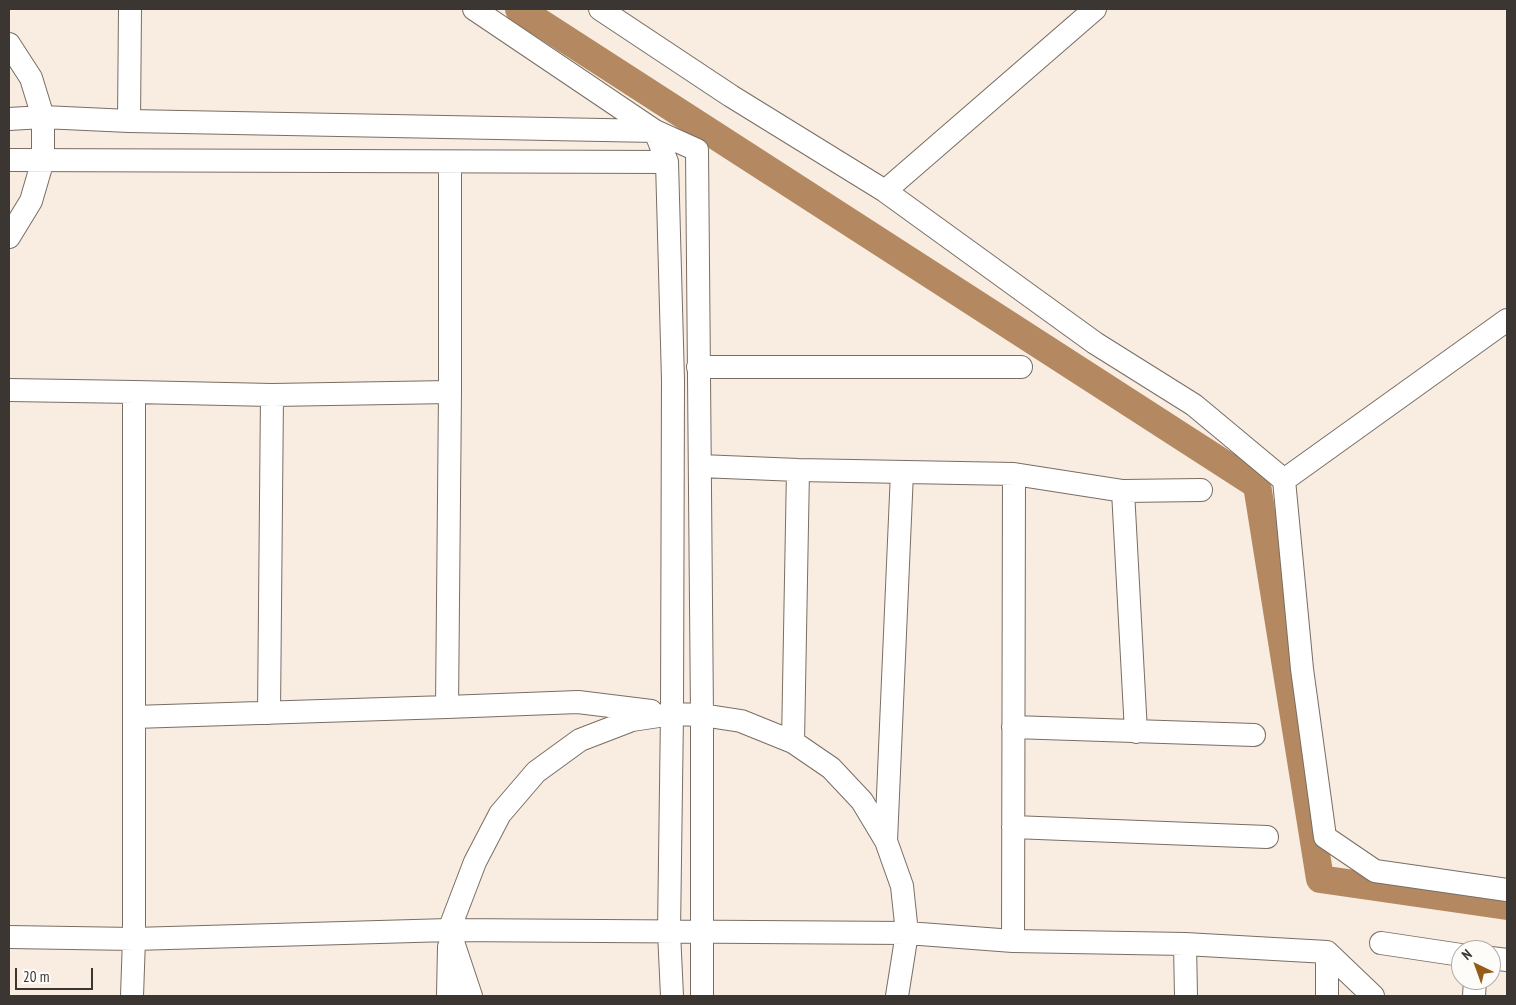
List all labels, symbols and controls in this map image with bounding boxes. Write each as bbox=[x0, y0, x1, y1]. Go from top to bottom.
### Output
north arrow bbox=[1451, 940, 1501, 990]
text: N bbox=[1458, 945, 1475, 964]
scale bar bbox=[18, 958, 95, 990]
text: 20 m bbox=[23, 967, 49, 986]

